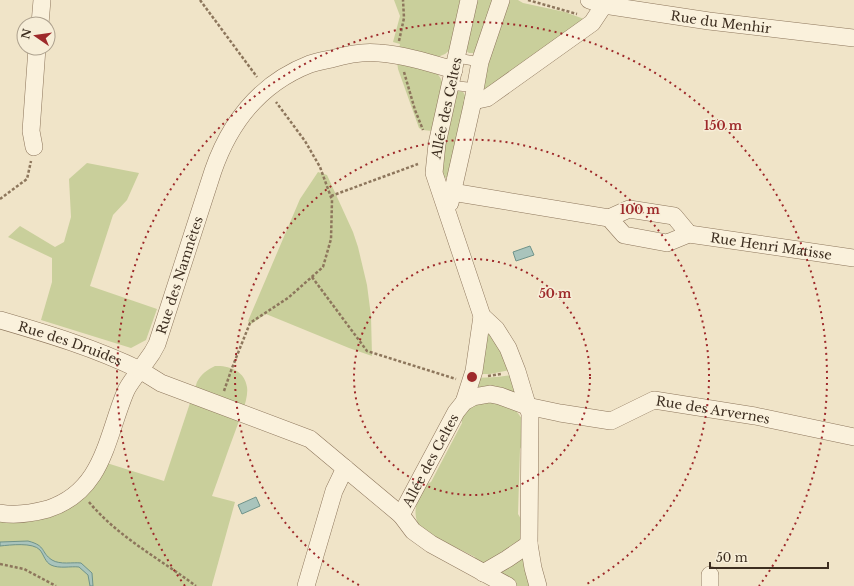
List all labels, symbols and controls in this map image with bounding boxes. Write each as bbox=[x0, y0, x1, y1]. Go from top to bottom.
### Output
street label: Rue du Menhir bbox=[669, 7, 773, 37]
north arrow bbox=[16, 16, 56, 56]
text: N bbox=[18, 26, 34, 40]
street label: Allée des Celtes bbox=[427, 56, 466, 161]
text: 150 m bbox=[704, 118, 743, 133]
text: 100 m bbox=[620, 202, 661, 217]
street label: Rue des Namnètes bbox=[153, 214, 207, 336]
street label: Rue Henri Matisse bbox=[709, 229, 833, 264]
text: 50 m bbox=[539, 286, 572, 301]
street label: Rue des Druides bbox=[16, 318, 125, 370]
centre of rings bbox=[465, 370, 479, 384]
street label: Rue des Arvernes bbox=[655, 392, 772, 428]
street label: Allée des Celtes bbox=[398, 411, 463, 511]
scale bar bbox=[710, 544, 828, 570]
text: 50 m bbox=[716, 550, 748, 565]

